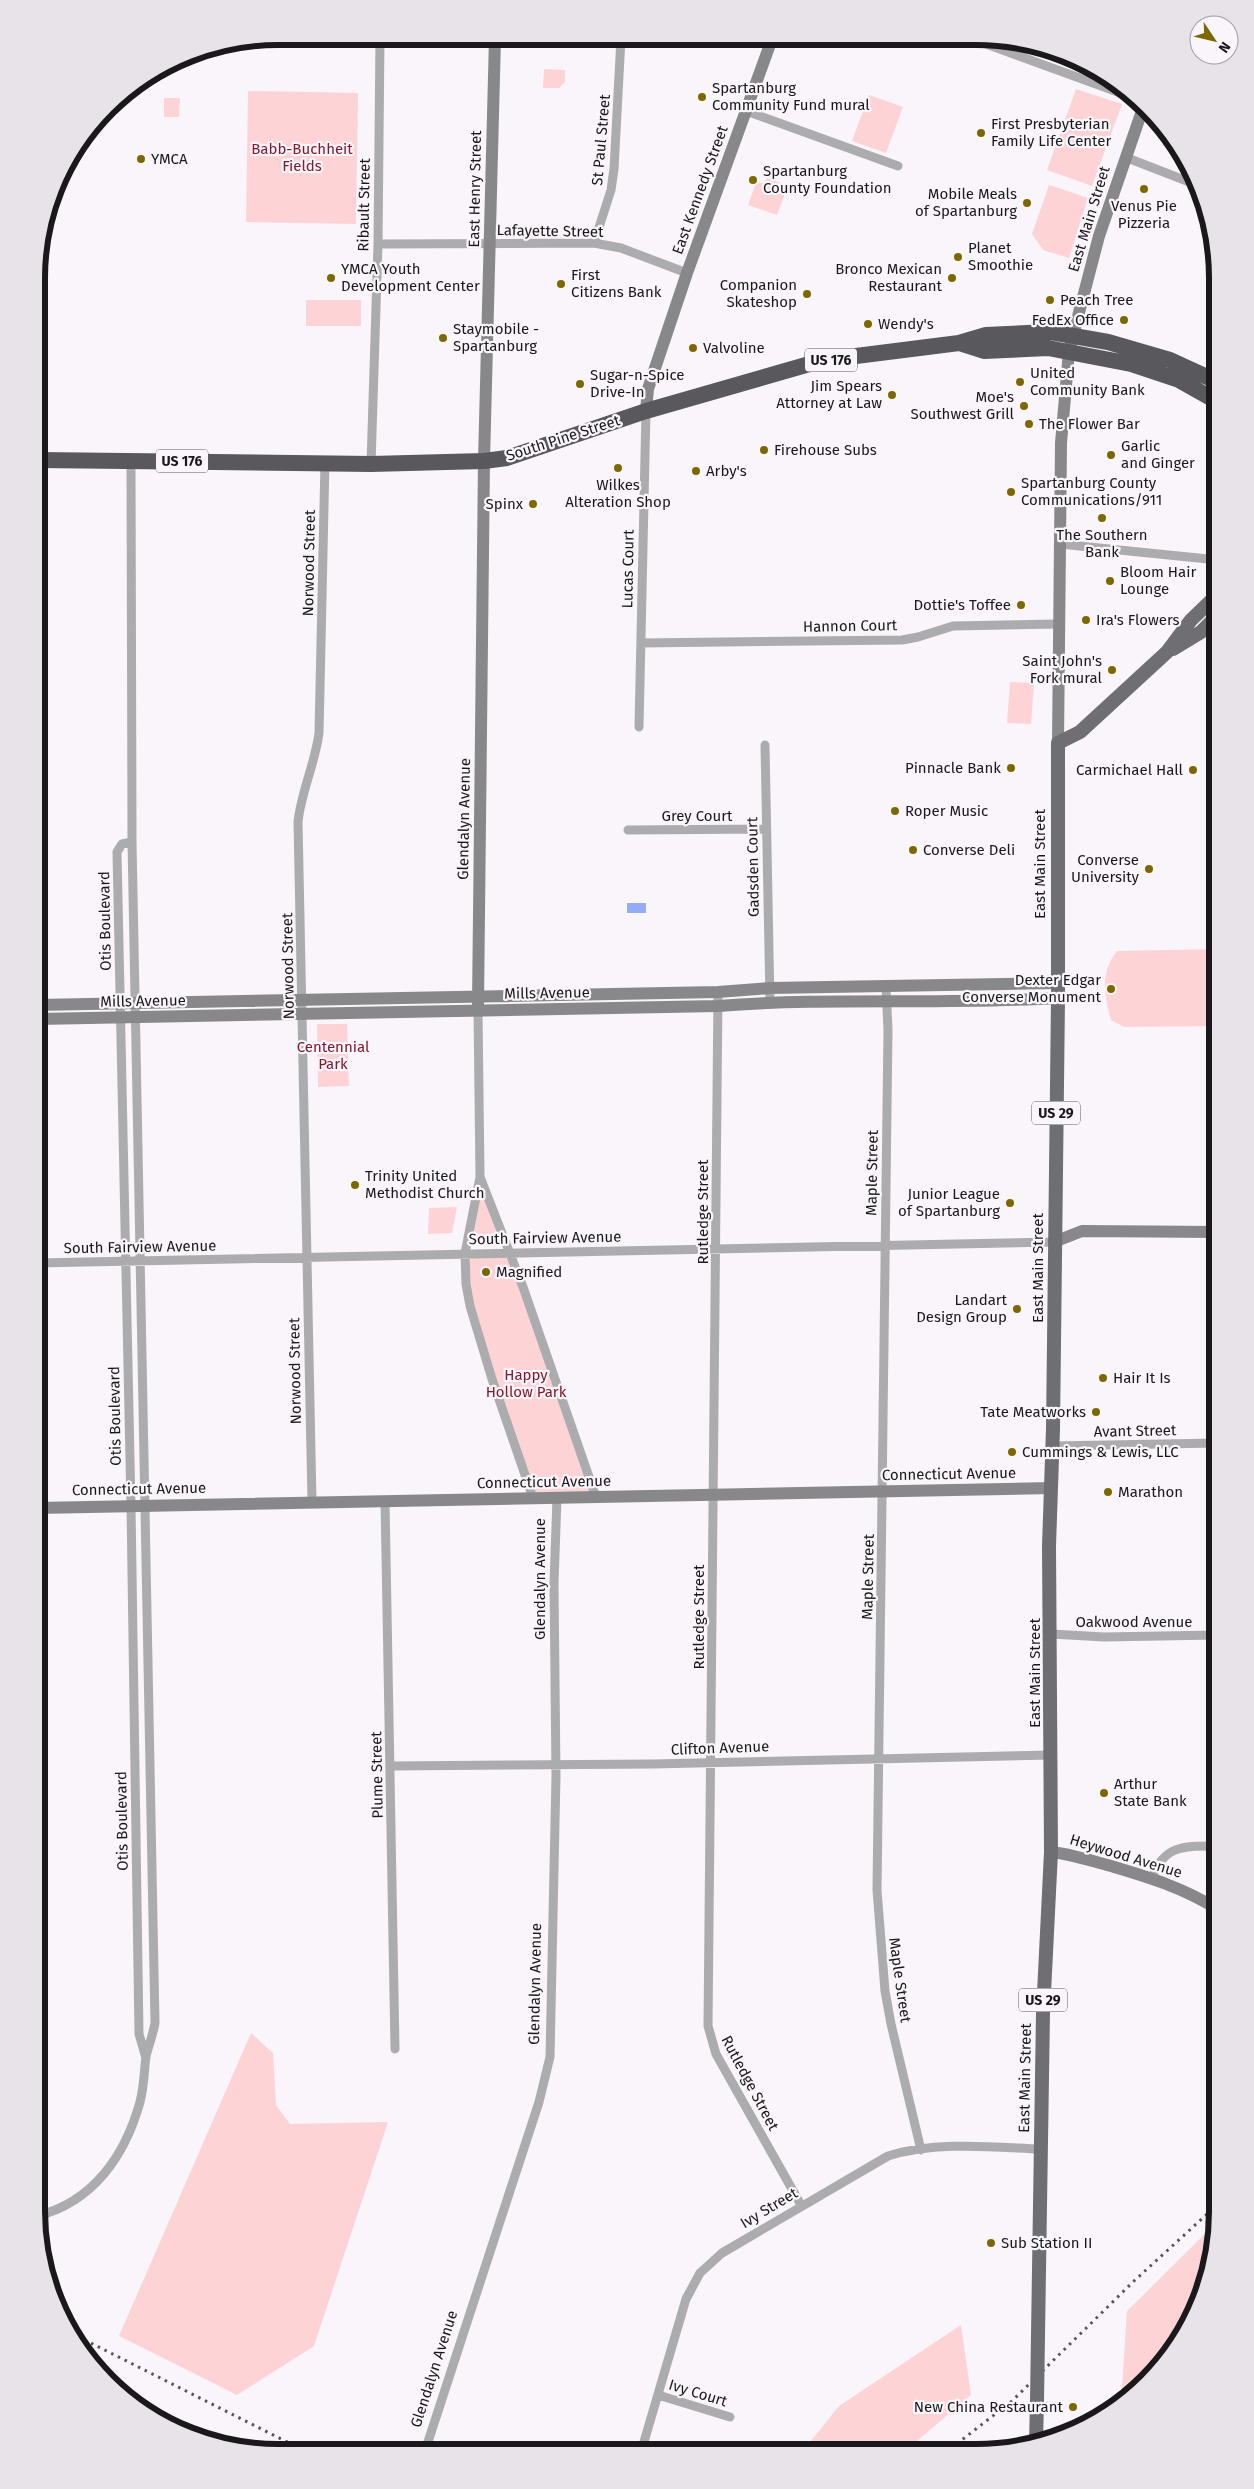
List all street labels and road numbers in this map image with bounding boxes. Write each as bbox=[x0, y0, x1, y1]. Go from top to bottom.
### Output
street label: St Paul Street bbox=[588, 93, 614, 186]
street label: East Kennedy Street bbox=[668, 123, 732, 257]
street label: East Henry Street bbox=[465, 130, 485, 248]
street label: Ribault Street bbox=[354, 158, 374, 252]
street label: East Main Street bbox=[1064, 163, 1114, 274]
street label: Lafayette Street bbox=[496, 221, 604, 241]
road number: US 176 bbox=[805, 348, 857, 372]
street label: South Pine Street bbox=[504, 411, 623, 465]
road number: US 176 bbox=[156, 450, 208, 472]
street label: Norwood Street bbox=[299, 509, 319, 617]
street label: Lucas Court bbox=[618, 529, 638, 609]
street label: Hannon Court bbox=[803, 616, 898, 636]
street label: Glendalyn Avenue bbox=[454, 758, 474, 880]
street label: Grey Court bbox=[661, 807, 733, 825]
street label: East Main Street bbox=[1031, 809, 1049, 919]
street label: Gadsden Court bbox=[743, 816, 763, 917]
street label: Otis Boulevard bbox=[95, 871, 115, 971]
street label: Norwood Street bbox=[278, 912, 298, 1020]
street label: Mills Avenue bbox=[504, 983, 590, 1003]
street label: Mills Avenue bbox=[100, 991, 186, 1011]
road number: US 29 bbox=[1032, 1102, 1080, 1124]
street label: Maple Street bbox=[862, 1129, 882, 1216]
street label: Rutledge Street bbox=[694, 1159, 712, 1264]
street label: East Main Street bbox=[1029, 1213, 1047, 1323]
street label: South Fairview Avenue bbox=[468, 1228, 622, 1248]
street label: South Fairview Avenue bbox=[63, 1237, 217, 1257]
street label: Norwood Street bbox=[285, 1317, 305, 1425]
street label: Otis Boulevard bbox=[105, 1366, 125, 1466]
street label: Avant Street bbox=[1093, 1421, 1177, 1441]
street label: Connecticut Avenue bbox=[882, 1464, 1016, 1484]
street label: Connecticut Avenue bbox=[477, 1472, 611, 1492]
street label: Connecticut Avenue bbox=[72, 1479, 206, 1499]
street label: Glendalyn Avenue bbox=[531, 1518, 549, 1640]
street label: Maple Street bbox=[858, 1533, 878, 1620]
street label: Rutledge Street bbox=[690, 1564, 708, 1669]
street label: Oakwood Avenue bbox=[1075, 1613, 1193, 1631]
street label: East Main Street bbox=[1026, 1618, 1044, 1728]
street label: Plume Street bbox=[367, 1731, 387, 1819]
street label: Clifton Avenue bbox=[671, 1737, 769, 1759]
street label: Otis Boulevard bbox=[112, 1771, 132, 1871]
street label: Heywood Avenue bbox=[1068, 1830, 1184, 1882]
street label: Glendalyn Avenue bbox=[525, 1923, 545, 2045]
street label: Maple Street bbox=[885, 1936, 915, 2024]
road number: US 29 bbox=[1019, 1988, 1067, 2012]
street label: East Main Street bbox=[1015, 2022, 1035, 2133]
street label: Rutledge Street bbox=[717, 2032, 783, 2134]
street label: Ivy Street bbox=[737, 2184, 802, 2232]
street label: Glendalyn Avenue bbox=[407, 2308, 461, 2430]
street label: Ivy Court bbox=[667, 2376, 730, 2411]

